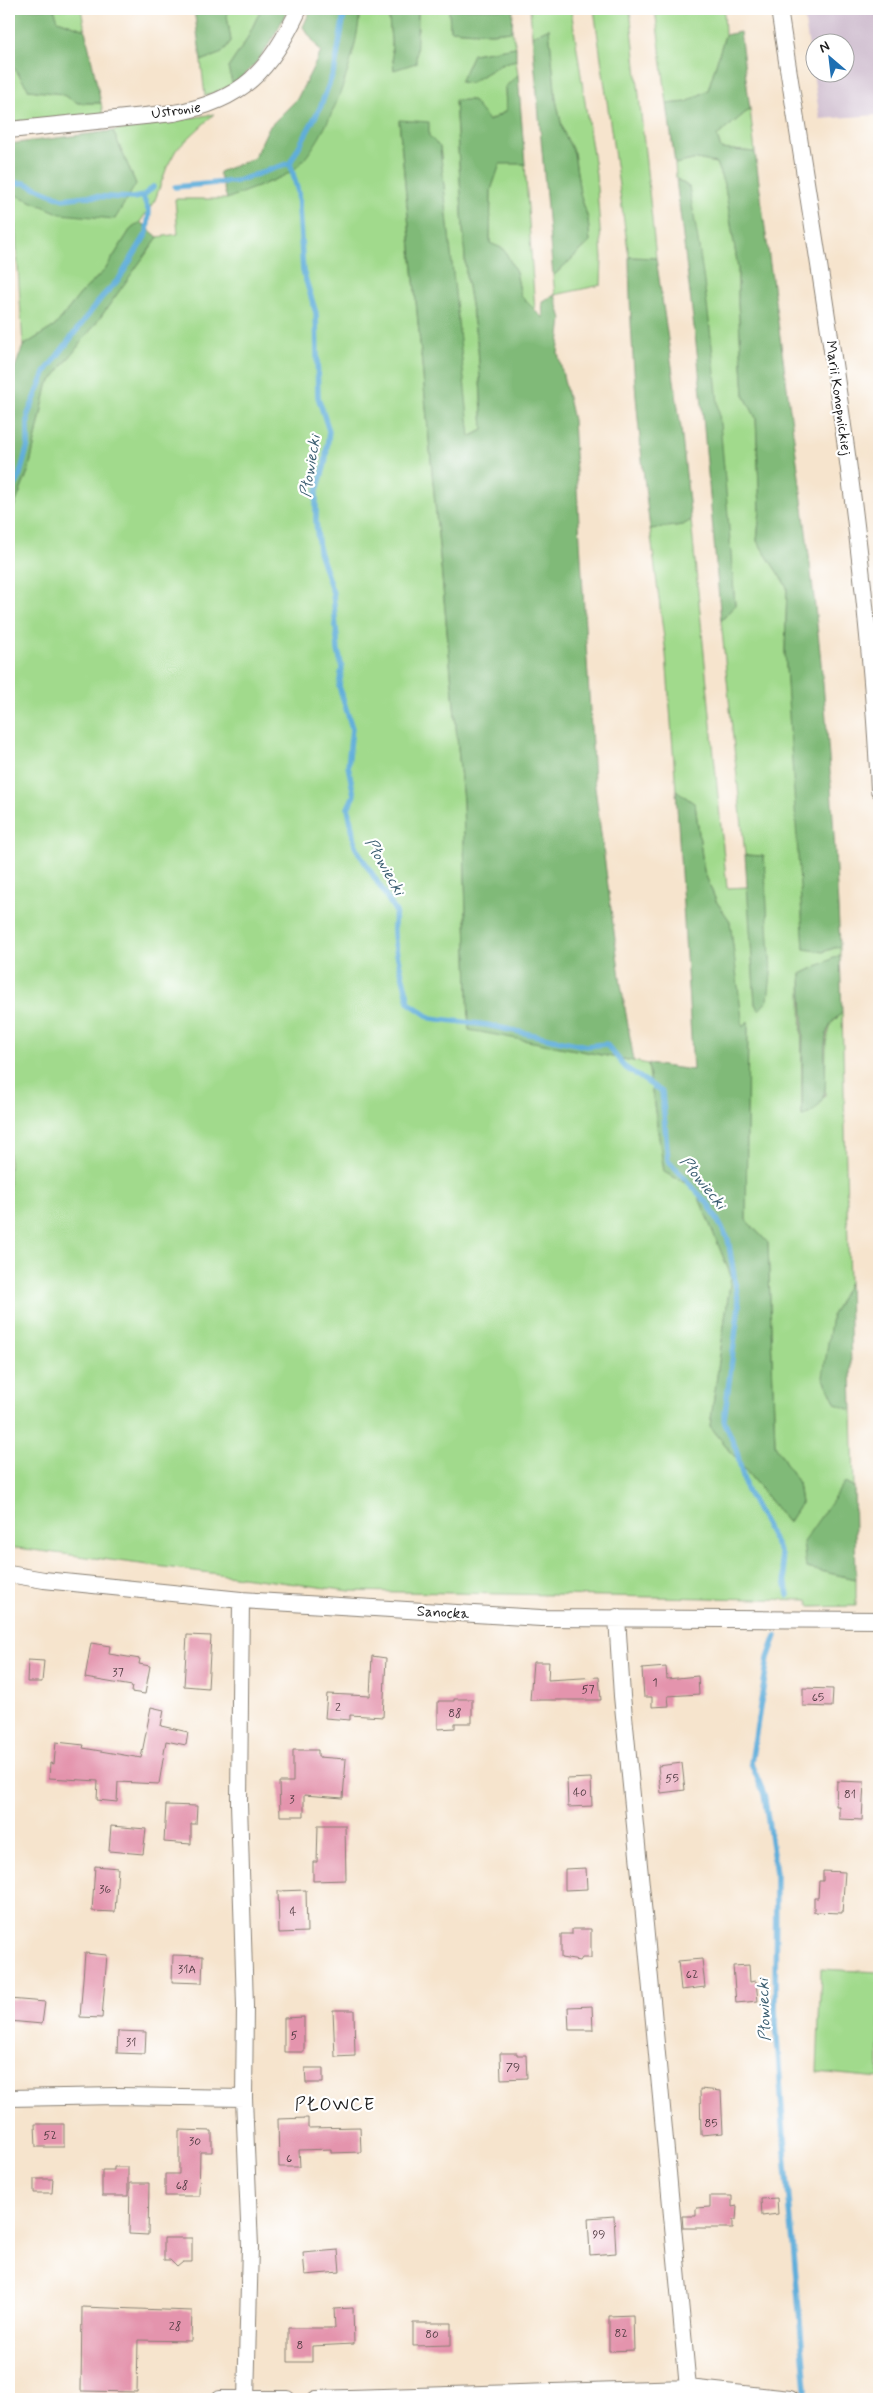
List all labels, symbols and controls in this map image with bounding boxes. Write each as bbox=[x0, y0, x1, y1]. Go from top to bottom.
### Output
north arrow bbox=[806, 32, 856, 82]
text: N bbox=[816, 37, 833, 58]
street label: Ustronie bbox=[150, 98, 202, 124]
street label: Marii Konopnickiej bbox=[820, 339, 856, 457]
water label: Płowiecki bbox=[295, 432, 326, 499]
water label: Płowiecki bbox=[360, 834, 410, 901]
water label: Płowiecki bbox=[675, 1152, 732, 1215]
street label: Sanocka bbox=[416, 1602, 471, 1624]
house number: 37 bbox=[112, 1665, 124, 1681]
house number: 1 bbox=[652, 1675, 658, 1691]
house number: 57 bbox=[581, 1682, 595, 1698]
house number: 65 bbox=[812, 1690, 824, 1706]
house number: 2 bbox=[335, 1700, 341, 1716]
house number: 88 bbox=[448, 1706, 462, 1722]
house number: 55 bbox=[665, 1771, 679, 1787]
house number: 40 bbox=[573, 1785, 587, 1801]
house number: 81 bbox=[844, 1787, 856, 1803]
house number: 3 bbox=[289, 1792, 295, 1808]
house number: 36 bbox=[99, 1882, 111, 1898]
house number: 4 bbox=[290, 1904, 297, 1920]
house number: 31A bbox=[178, 1962, 196, 1978]
house number: 62 bbox=[686, 1967, 698, 1983]
water label: Płowiecki bbox=[753, 1977, 776, 2042]
house number: 5 bbox=[290, 2028, 298, 2044]
house number: 31 bbox=[126, 2035, 136, 2051]
house number: 79 bbox=[506, 2060, 520, 2076]
district label: PŁOWCE bbox=[295, 2093, 375, 2117]
house number: 85 bbox=[704, 2116, 718, 2132]
house number: 52 bbox=[43, 2128, 57, 2144]
house number: 30 bbox=[189, 2134, 201, 2150]
house number: 6 bbox=[286, 2151, 292, 2167]
house number: 68 bbox=[176, 2178, 188, 2194]
house number: 99 bbox=[592, 2227, 606, 2243]
house number: 28 bbox=[169, 2319, 181, 2335]
house number: 82 bbox=[614, 2326, 628, 2342]
house number: 80 bbox=[425, 2327, 439, 2343]
house number: 8 bbox=[297, 2338, 303, 2354]

